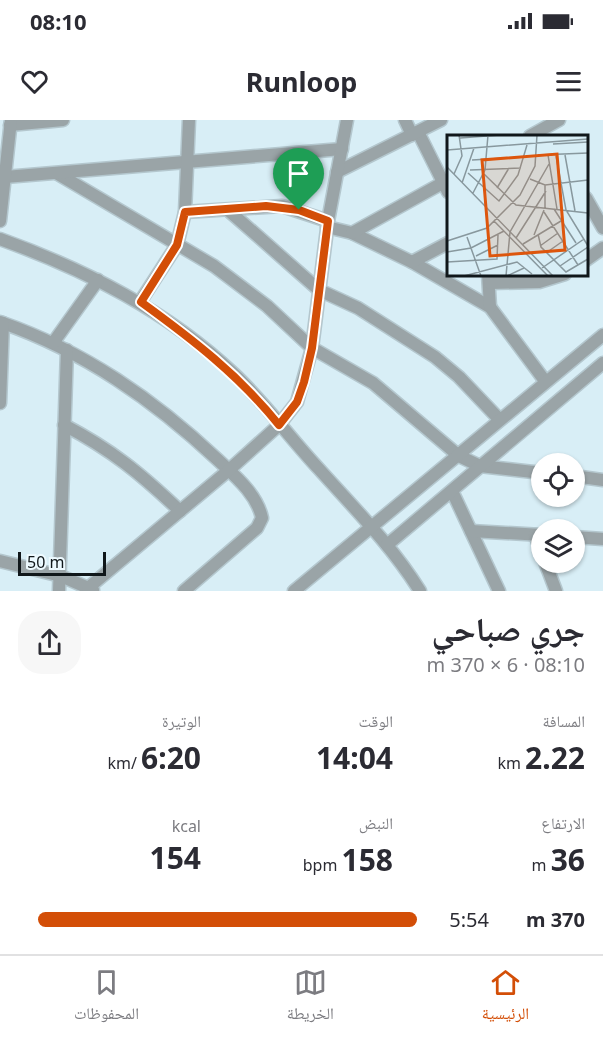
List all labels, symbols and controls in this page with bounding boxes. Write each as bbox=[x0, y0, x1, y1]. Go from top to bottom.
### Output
text: 08:10 bbox=[30, 6, 87, 36]
text: Runloop bbox=[246, 63, 357, 100]
icon: heart bbox=[18, 65, 51, 98]
icon: menu bbox=[552, 65, 585, 98]
inset map bbox=[447, 135, 588, 276]
pin bbox=[273, 148, 324, 210]
icon: arrive bbox=[282, 157, 315, 190]
map controls bbox=[531, 453, 585, 573]
button: locate bbox=[531, 453, 585, 507]
button: layers bbox=[531, 519, 585, 573]
scale bar bbox=[18, 549, 106, 576]
text: 50 m bbox=[27, 551, 64, 573]
text: جري صباحي bbox=[431, 606, 585, 651]
button: share bbox=[18, 611, 81, 674]
text: 08:10 · 6 × 370 m bbox=[427, 651, 585, 678]
text: الوتيرة bbox=[162, 710, 201, 732]
text: الوقت bbox=[359, 710, 393, 732]
text: المسافة bbox=[543, 710, 585, 732]
text: 6:20 bbox=[141, 737, 201, 778]
text: 14:04 bbox=[316, 737, 393, 778]
text: 2.22 bbox=[525, 737, 585, 778]
text: /km bbox=[107, 752, 141, 774]
text: km bbox=[497, 752, 525, 774]
text: النبض bbox=[359, 812, 393, 834]
text: الارتفاع bbox=[541, 812, 585, 834]
text: kcal bbox=[172, 815, 201, 837]
text: 154 bbox=[150, 837, 201, 878]
text: 158 bbox=[342, 839, 393, 880]
text: 36 bbox=[551, 839, 585, 880]
text: bpm bbox=[303, 854, 342, 876]
text: m bbox=[532, 854, 551, 876]
text: 5:54 bbox=[449, 906, 489, 933]
text: 370 m bbox=[526, 906, 585, 933]
tab: المحفوظات bbox=[74, 966, 139, 1029]
tab: الخريطة bbox=[287, 966, 334, 1029]
tab: الرئيسية bbox=[482, 966, 529, 1029]

